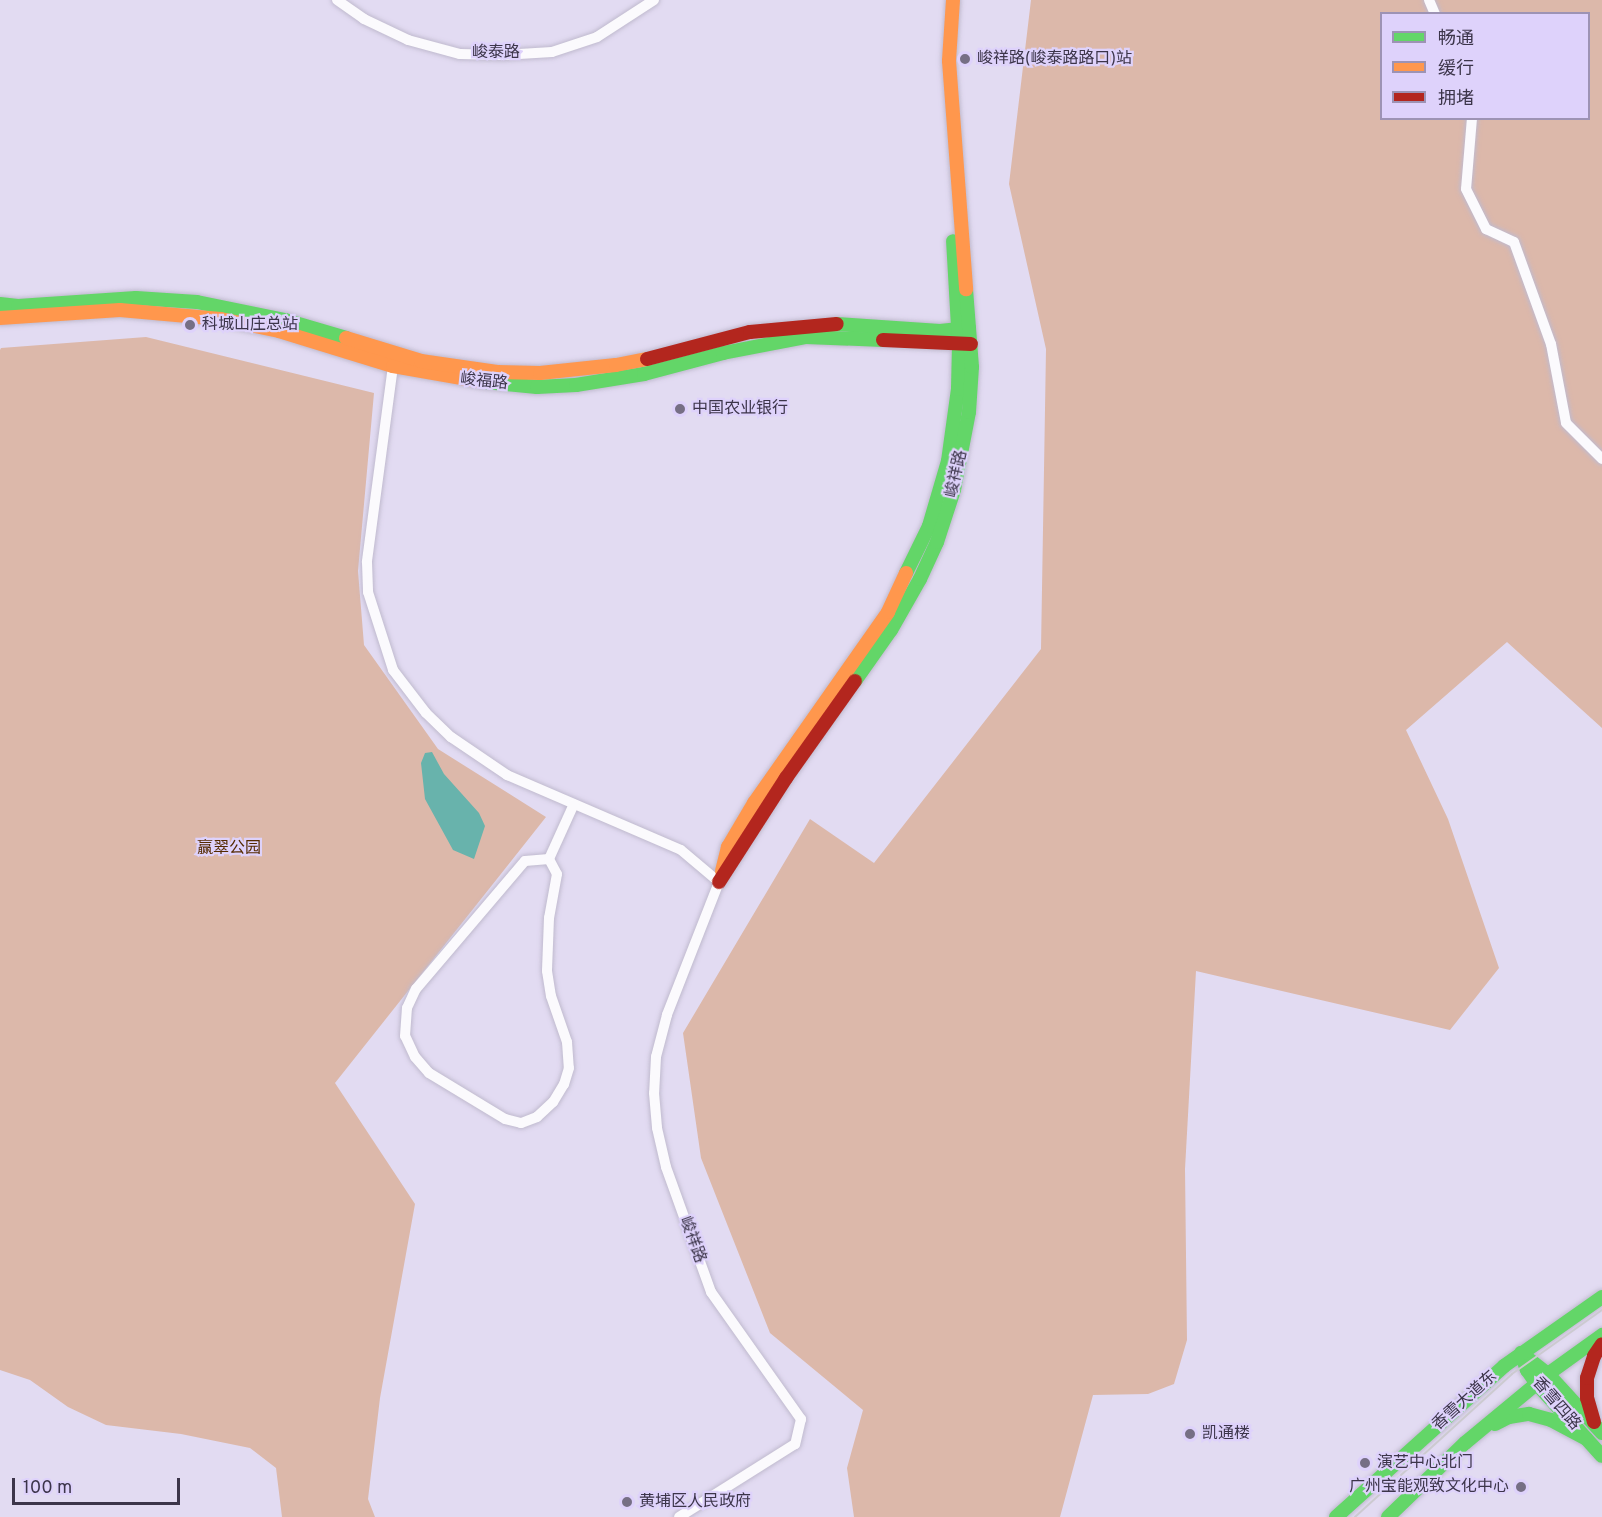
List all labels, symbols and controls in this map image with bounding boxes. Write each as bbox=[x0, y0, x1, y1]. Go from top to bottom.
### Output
legend bbox=[1380, 12, 1590, 120]
text: 畅通 bbox=[1438, 28, 1474, 51]
street label: 峻泰路 bbox=[472, 43, 520, 63]
place label: 峻祥路(峻泰路路口)站 bbox=[977, 49, 1132, 69]
marker: 峻祥路(峻泰路路口)站 bbox=[958, 52, 972, 66]
text: 缓行 bbox=[1438, 58, 1474, 81]
text: 拥堵 bbox=[1438, 88, 1474, 111]
place label: 科城山庄总站 bbox=[202, 315, 298, 335]
marker: 科城山庄总站 bbox=[183, 318, 197, 332]
street label: 峻福路 bbox=[459, 370, 509, 394]
place label: 中国农业银行 bbox=[692, 399, 788, 419]
marker: 中国农业银行 bbox=[673, 402, 687, 416]
street label: 峻祥路 bbox=[942, 448, 972, 500]
park label: 赢翠公园 bbox=[197, 839, 261, 859]
street label: 峻祥路 bbox=[675, 1214, 709, 1266]
street label: 香雪大道东 bbox=[1429, 1367, 1501, 1435]
street label: 香雪四路 bbox=[1528, 1374, 1584, 1434]
place label: 凯通楼 bbox=[1202, 1424, 1250, 1444]
marker: 凯通楼 bbox=[1183, 1427, 1197, 1441]
place label: 演艺中心北门 bbox=[1377, 1453, 1473, 1473]
marker: 演艺中心北门 bbox=[1358, 1456, 1372, 1470]
scale bar bbox=[15, 1466, 183, 1504]
text: 100 m bbox=[23, 1477, 72, 1500]
place label: 广州宝能观致文化中心 bbox=[1349, 1477, 1509, 1497]
marker: 广州宝能观致文化中心 bbox=[1514, 1480, 1528, 1494]
place label: 黄埔区人民政府 bbox=[639, 1492, 751, 1512]
marker: 黄埔区人民政府 bbox=[620, 1495, 634, 1509]

